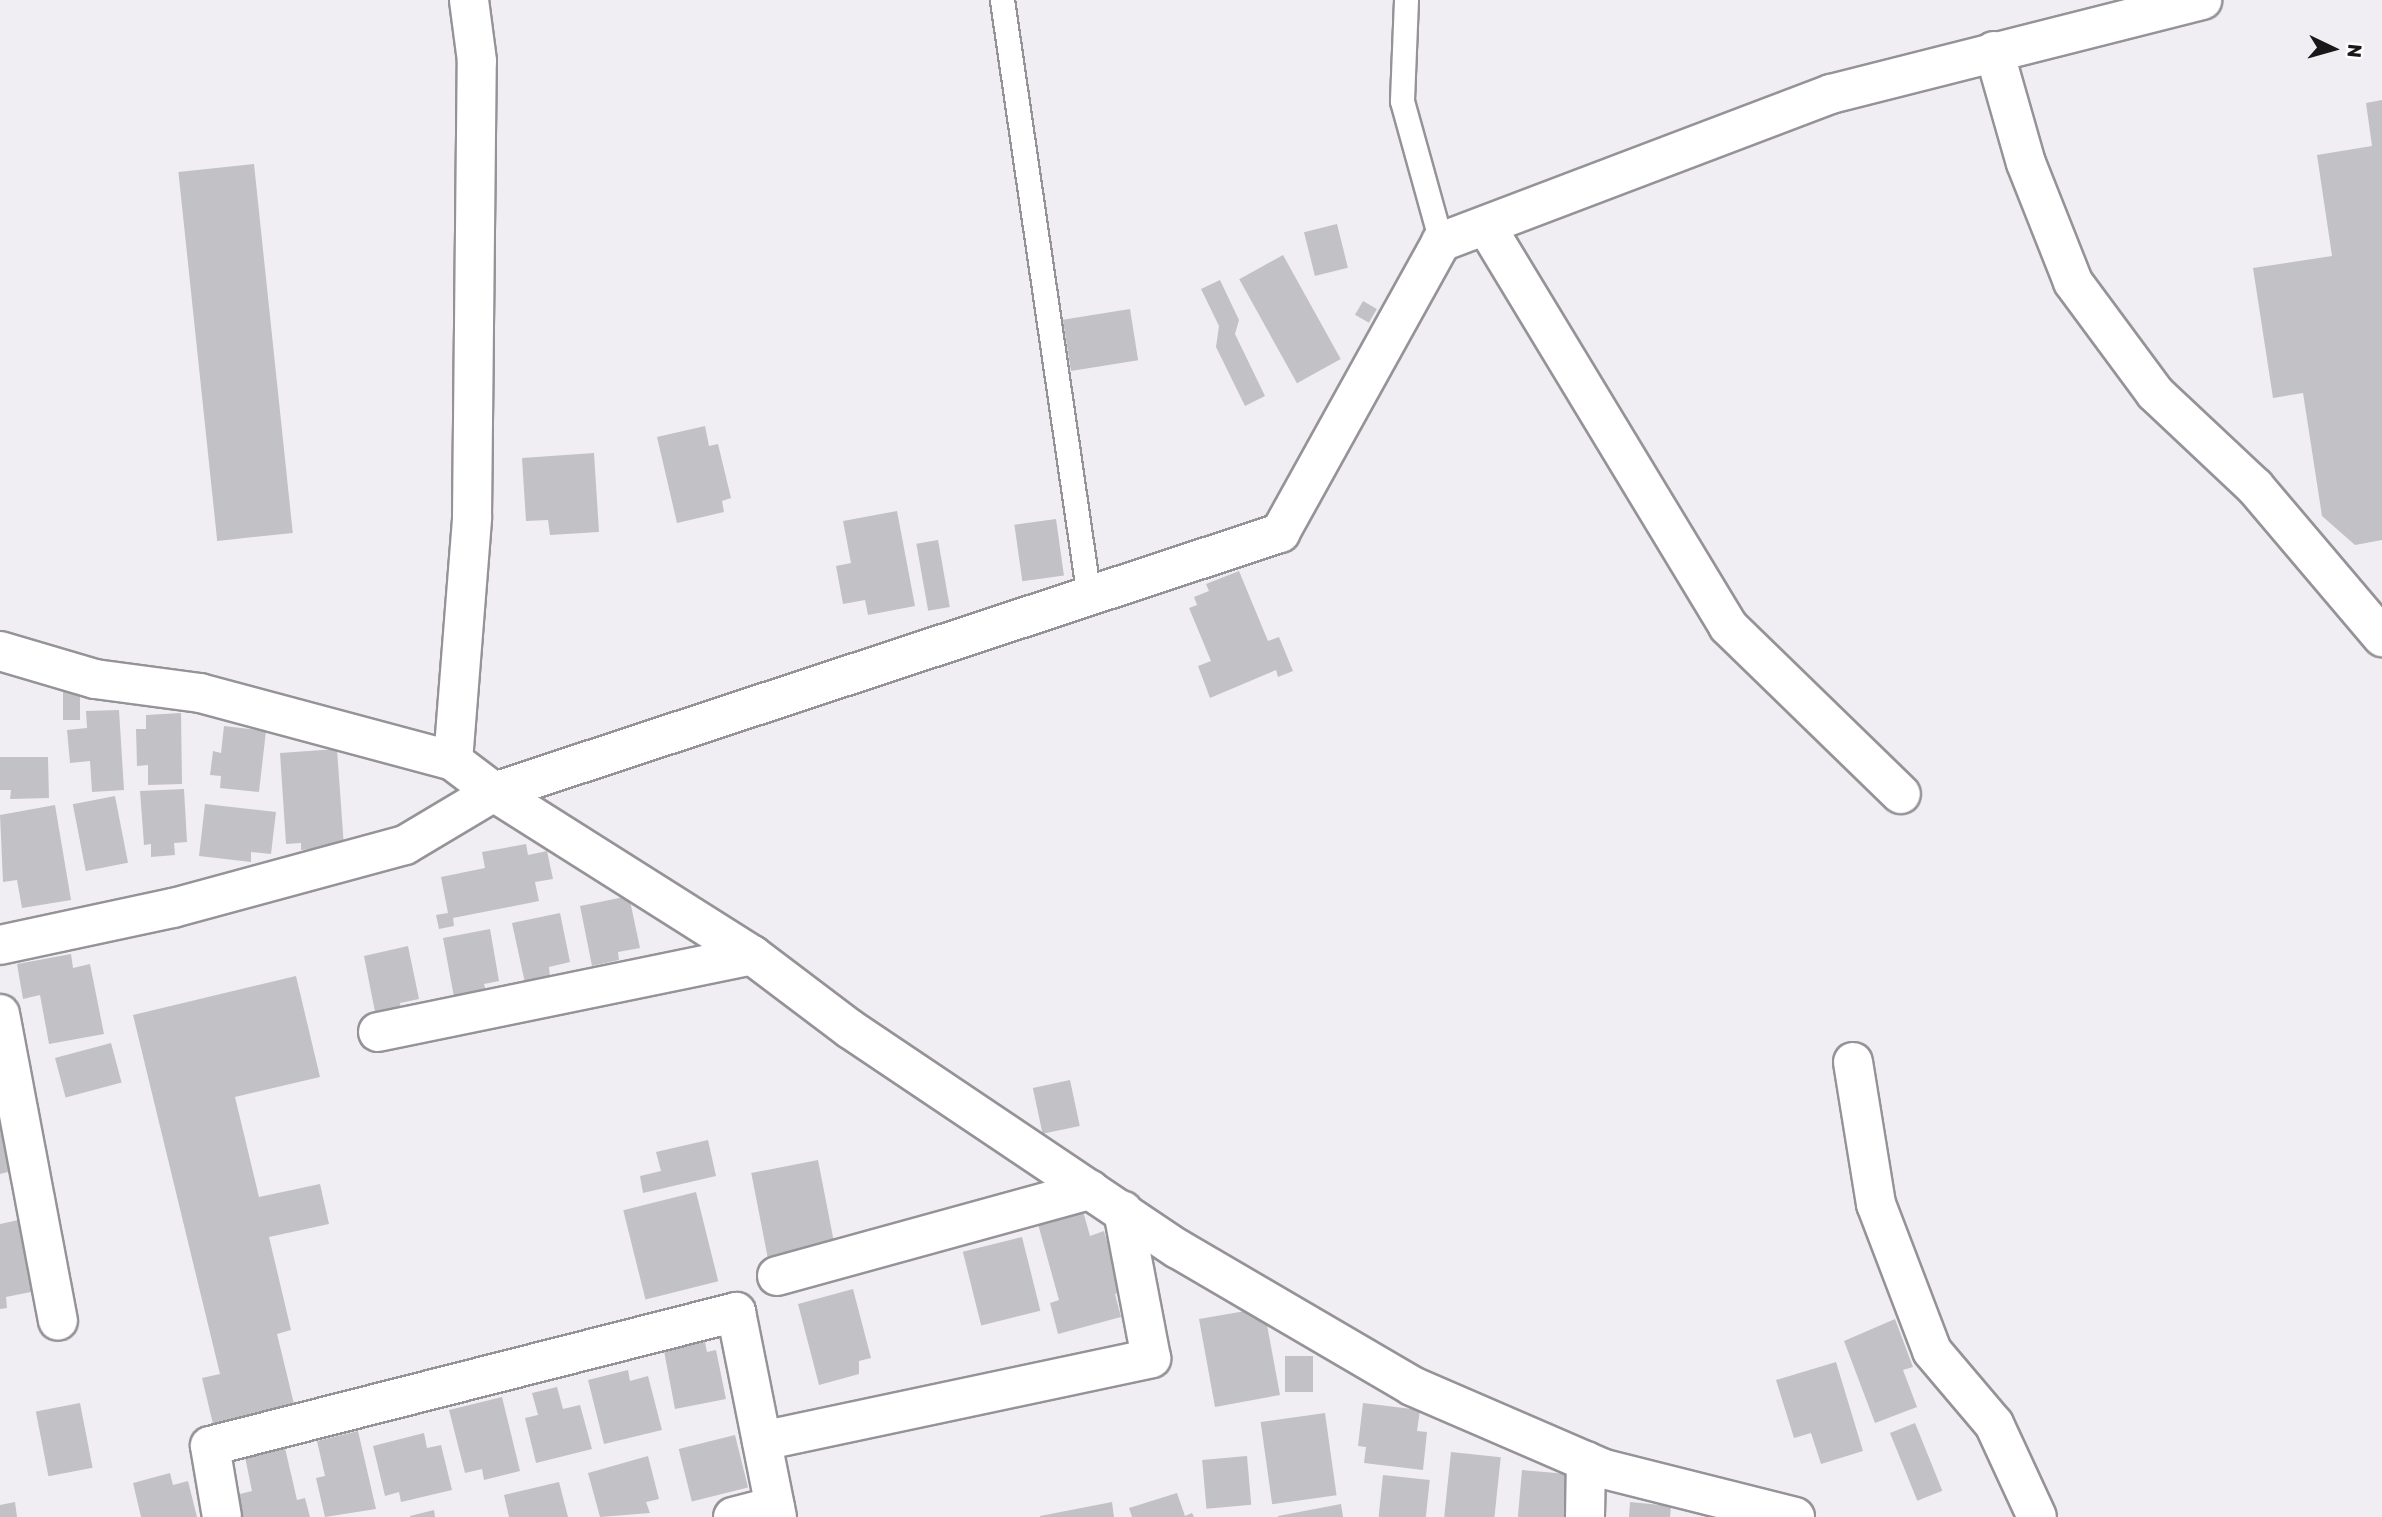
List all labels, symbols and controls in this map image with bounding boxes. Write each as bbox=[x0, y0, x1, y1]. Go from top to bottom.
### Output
north arrow bbox=[2298, 14, 2368, 84]
text: N bbox=[2342, 43, 2366, 59]

